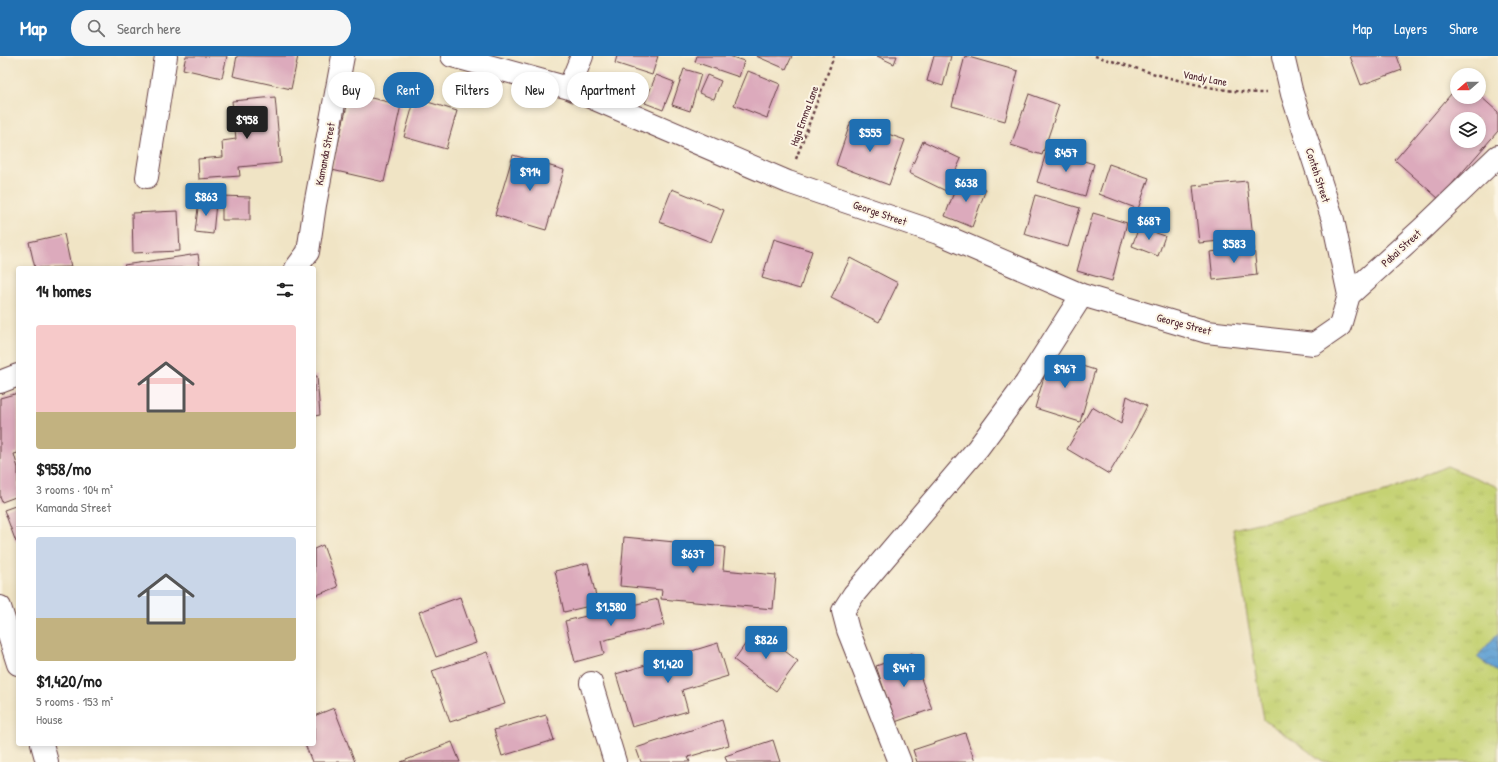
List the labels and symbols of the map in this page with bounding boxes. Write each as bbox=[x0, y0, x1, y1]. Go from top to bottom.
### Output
street label: Vandy Lane bbox=[1182, 67, 1229, 89]
north arrow bbox=[1450, 68, 1486, 104]
street label: Haja Emma Lane bbox=[787, 83, 822, 148]
pin: $958 bbox=[223, 106, 271, 140]
pin: $555 bbox=[846, 119, 894, 153]
street label: Kamanda Street bbox=[312, 121, 338, 187]
pin: $457 bbox=[1042, 139, 1090, 173]
street label: Conteh Street bbox=[1303, 146, 1333, 204]
pin: $914 bbox=[506, 158, 554, 192]
pin: $638 bbox=[942, 169, 990, 203]
pin: $863 bbox=[182, 183, 230, 217]
street label: George Street bbox=[851, 197, 909, 229]
pin: $687 bbox=[1125, 207, 1173, 241]
street label: Pabai Street bbox=[1378, 226, 1424, 270]
pin: $583 bbox=[1210, 230, 1258, 264]
street label: George Street bbox=[1155, 310, 1213, 338]
pin: $967 bbox=[1041, 355, 1089, 389]
pin: $637 bbox=[669, 540, 717, 574]
pin: $1,580 bbox=[578, 593, 644, 627]
pin: $826 bbox=[742, 626, 790, 660]
pin: $1,420 bbox=[635, 650, 701, 684]
pin: $447 bbox=[880, 654, 928, 688]

